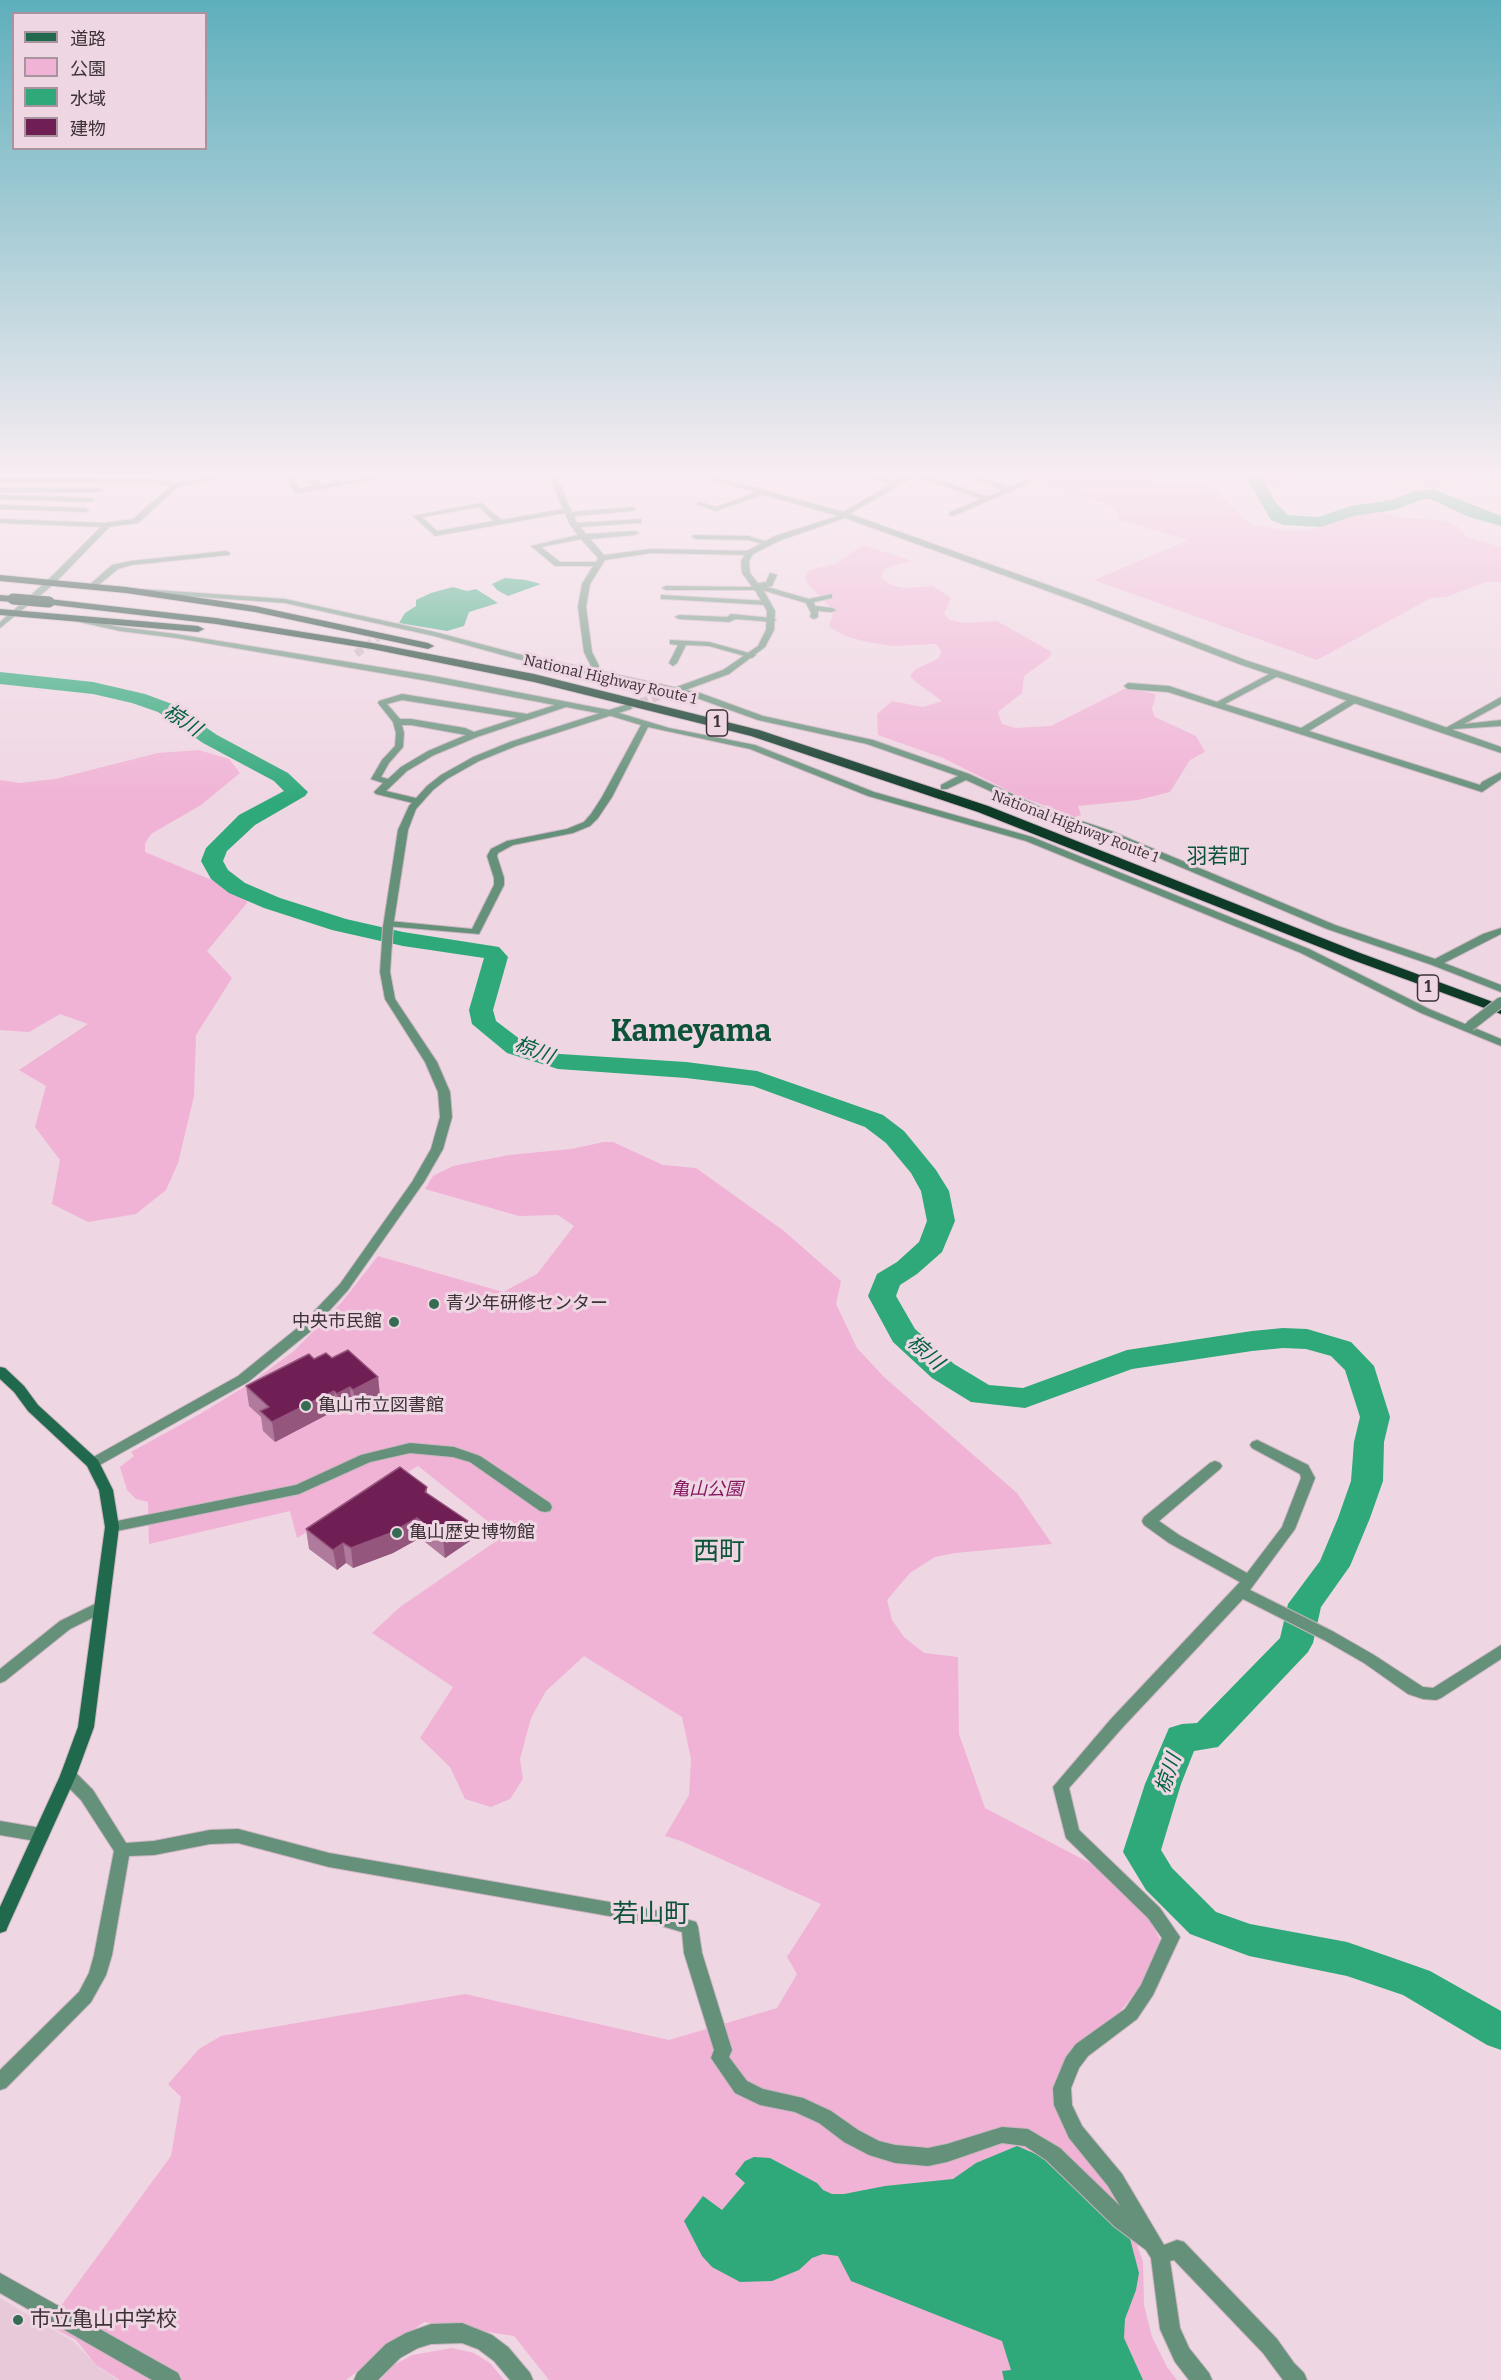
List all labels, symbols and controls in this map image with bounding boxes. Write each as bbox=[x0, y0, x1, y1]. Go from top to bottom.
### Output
legend bbox=[12, 12, 207, 150]
text: 道路 bbox=[70, 28, 106, 50]
text: 公園 bbox=[70, 58, 106, 80]
text: 水域 bbox=[70, 88, 106, 110]
text: 建物 bbox=[70, 118, 106, 140]
street label: National Highway Route 1 bbox=[522, 651, 698, 709]
water label: 椋川 bbox=[159, 700, 205, 742]
road number: 1 bbox=[706, 710, 728, 736]
street label: National Highway Route 1 bbox=[989, 787, 1161, 867]
district label: 羽若町 bbox=[1187, 844, 1249, 870]
road number: 1 bbox=[1418, 975, 1438, 1001]
district label: Kameyama bbox=[611, 1015, 771, 1051]
water label: 椋川 bbox=[511, 1033, 557, 1069]
place label: 青少年研修センター bbox=[446, 1293, 608, 1315]
marker: 青少年研修センター bbox=[427, 1297, 441, 1311]
place label: 中央市民館 bbox=[292, 1311, 382, 1333]
marker: 中央市民館 bbox=[387, 1315, 401, 1329]
water label: 椋川 bbox=[902, 1331, 948, 1375]
place label: 亀山市立図書館 bbox=[318, 1395, 444, 1417]
marker: 亀山市立図書館 bbox=[299, 1399, 313, 1413]
park label: 亀山公園 bbox=[671, 1479, 743, 1501]
place label: 亀山歴史博物館 bbox=[409, 1522, 535, 1544]
marker: 亀山歴史博物館 bbox=[390, 1526, 404, 1540]
district label: 西町 bbox=[693, 1537, 745, 1569]
water label: 椋川 bbox=[1151, 1751, 1187, 1797]
district label: 若山町 bbox=[612, 1899, 690, 1931]
place label: 市立亀山中学校 bbox=[30, 2307, 177, 2333]
marker: 市立亀山中学校 bbox=[11, 2313, 25, 2327]

